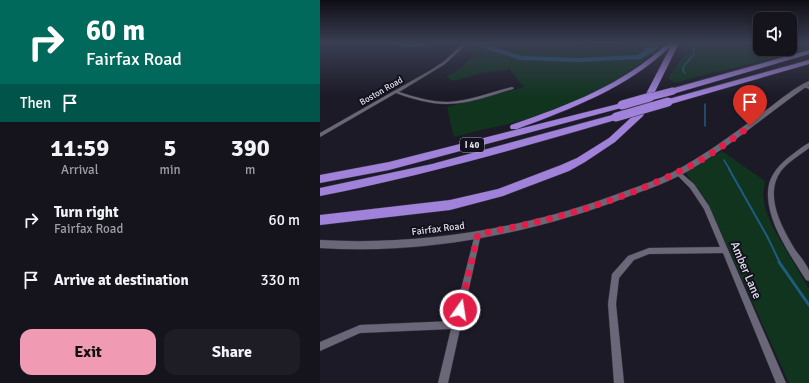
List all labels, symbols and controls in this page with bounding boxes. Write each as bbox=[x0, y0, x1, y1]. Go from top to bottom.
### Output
map controls bbox=[753, 12, 797, 56]
button: sound bbox=[753, 12, 797, 56]
text: 60 m bbox=[86, 14, 145, 48]
icon: right bbox=[20, 16, 72, 68]
text: Fairfax Road bbox=[86, 48, 182, 70]
street label: Boston Road bbox=[358, 75, 405, 108]
pin bbox=[733, 85, 767, 126]
icon: arrive bbox=[739, 91, 761, 113]
icon: arrive bbox=[59, 92, 81, 114]
text: Then bbox=[20, 94, 51, 112]
text: 11:59 bbox=[50, 133, 109, 163]
text: 5 bbox=[164, 133, 176, 163]
text: 390 bbox=[231, 133, 270, 163]
road number: I 40 bbox=[460, 138, 484, 152]
text: Arrival bbox=[61, 162, 98, 178]
text: min bbox=[160, 162, 181, 178]
text: m bbox=[245, 162, 255, 178]
text: Turn right bbox=[54, 203, 119, 221]
icon: right bbox=[20, 209, 42, 231]
text: 60 m bbox=[269, 211, 300, 229]
street label: Fairfax Road bbox=[411, 220, 465, 238]
text: Fairfax Road bbox=[54, 221, 123, 237]
street label: Amber Lane bbox=[727, 239, 764, 301]
icon: arrive bbox=[20, 269, 42, 291]
text: Arrive at destination bbox=[54, 271, 189, 289]
text: 330 m bbox=[260, 271, 300, 289]
position arrow bbox=[439, 289, 481, 331]
button: Exit bbox=[20, 329, 156, 375]
button: Share bbox=[164, 329, 300, 375]

